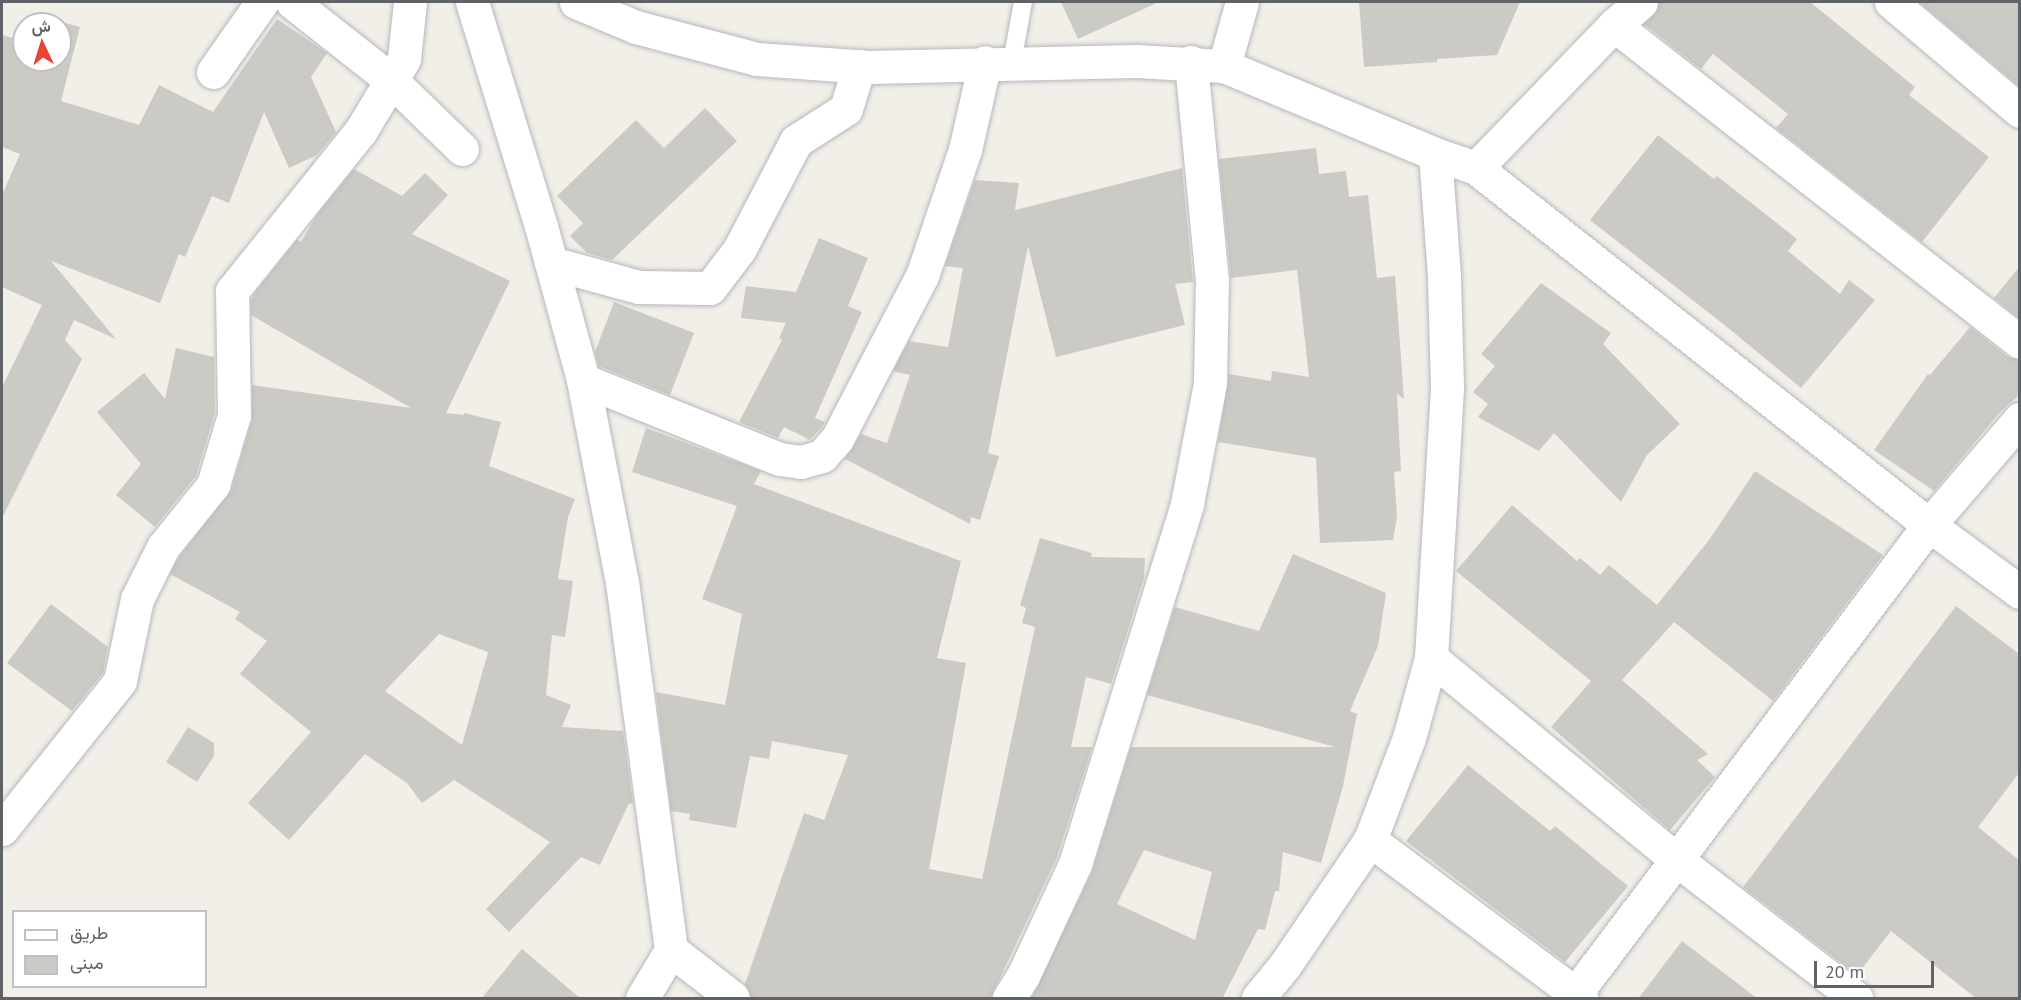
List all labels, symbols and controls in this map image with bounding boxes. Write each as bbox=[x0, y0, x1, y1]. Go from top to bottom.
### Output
north arrow bbox=[12, 12, 72, 72]
text: ش bbox=[31, 15, 51, 37]
legend bbox=[12, 910, 207, 988]
text: طريق bbox=[70, 921, 108, 944]
scale bar bbox=[1817, 949, 1937, 987]
text: مبنى bbox=[70, 951, 104, 974]
text: 20 m bbox=[1825, 960, 1864, 983]

